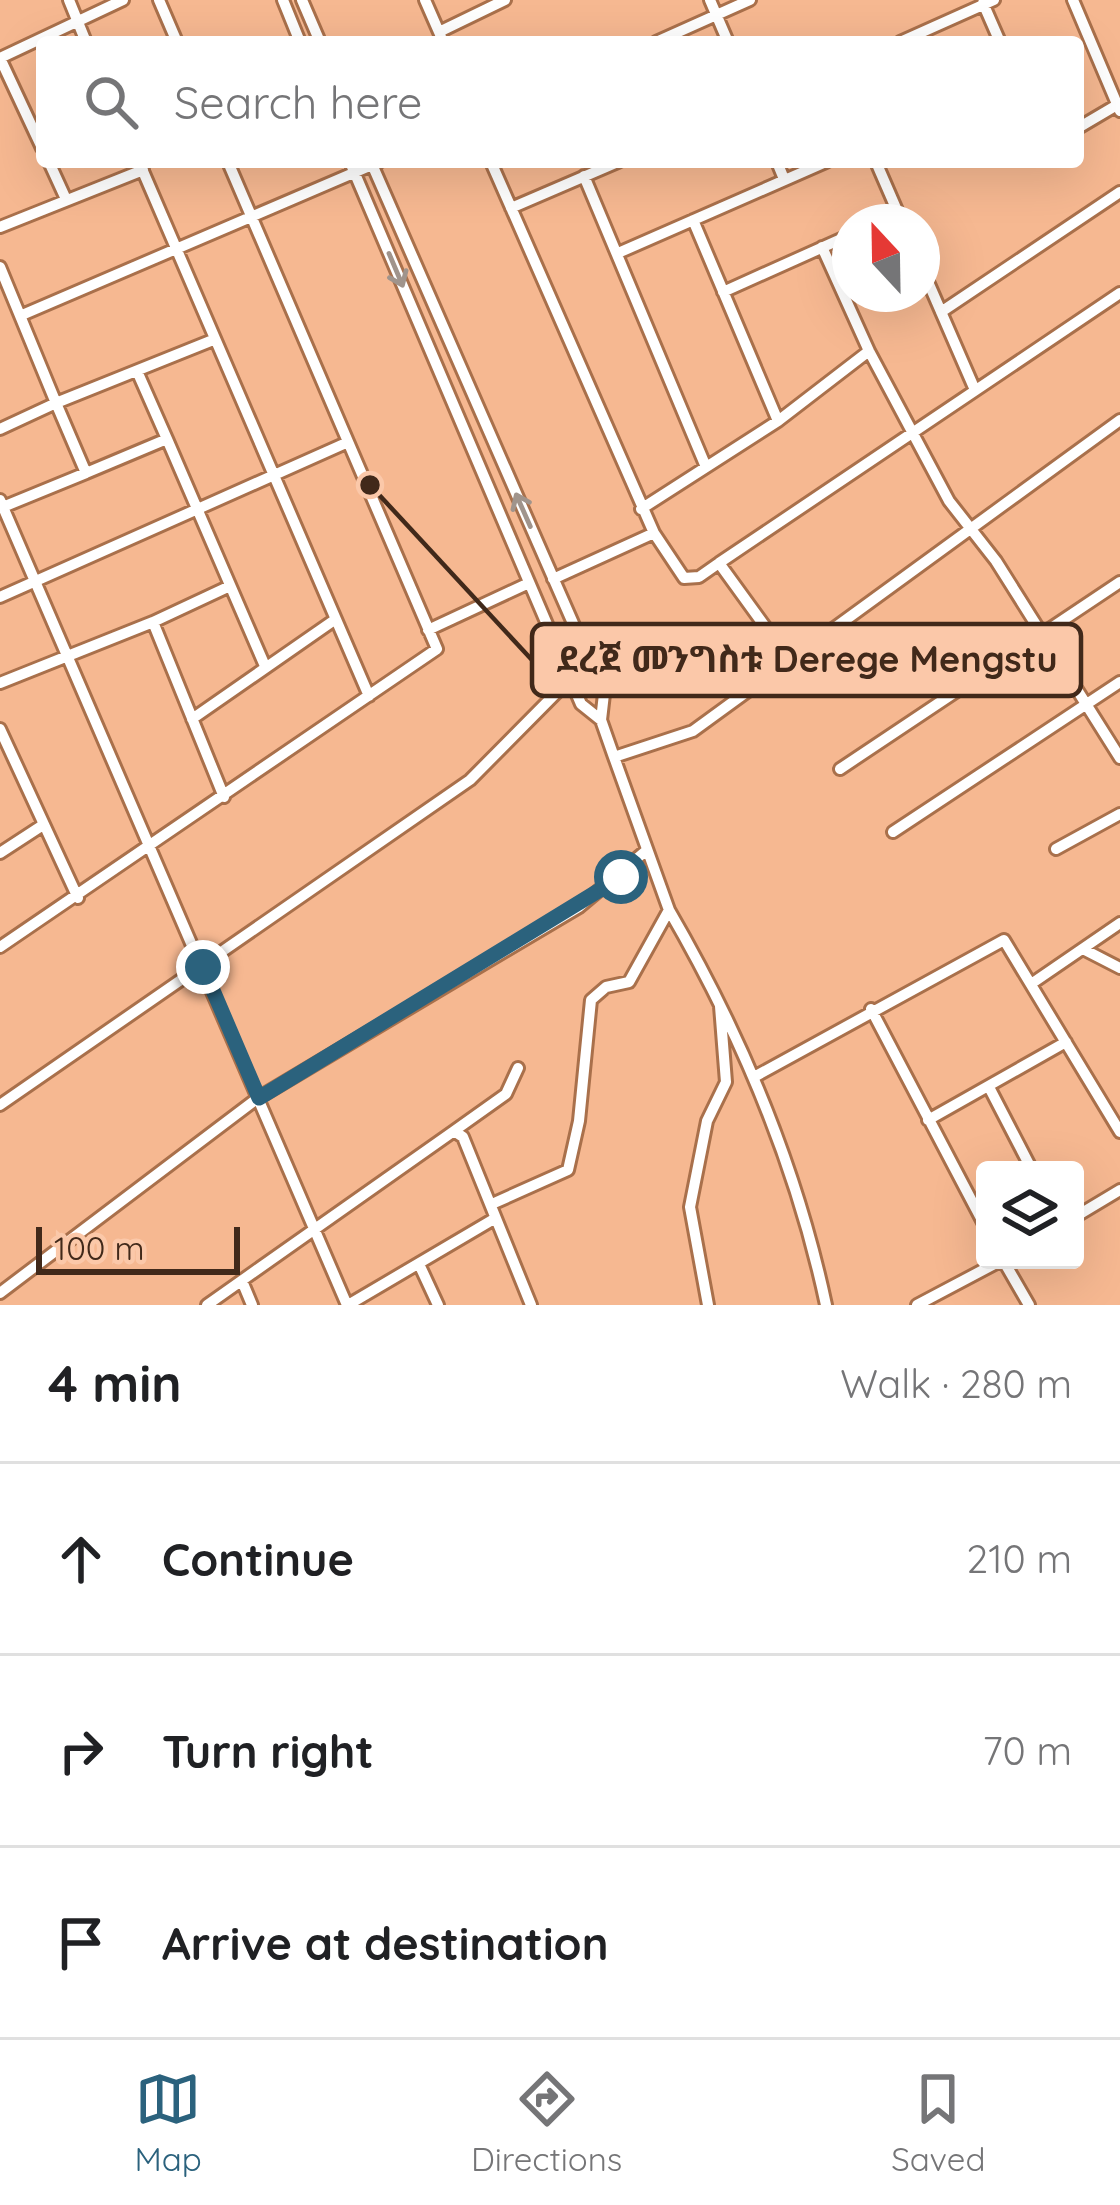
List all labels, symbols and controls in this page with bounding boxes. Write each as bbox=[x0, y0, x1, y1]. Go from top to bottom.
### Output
search box bbox=[36, 36, 1084, 168]
icon: search bbox=[78, 69, 144, 135]
text: Search here bbox=[174, 74, 422, 130]
north arrow bbox=[832, 204, 940, 312]
one-way arrow bbox=[386, 251, 408, 287]
one-way arrow bbox=[511, 493, 533, 529]
callout: ደረጀ መንግስቱ Derege Mengstu bbox=[532, 624, 1081, 696]
text: ደረጀ መንግስቱ Derege Mengstu bbox=[556, 636, 1058, 681]
route start bbox=[594, 850, 648, 904]
route end bbox=[176, 940, 230, 994]
map controls bbox=[976, 1161, 1084, 1269]
button: layers bbox=[976, 1161, 1084, 1269]
scale bar bbox=[36, 1221, 240, 1274]
text: 100 m bbox=[54, 1227, 145, 1268]
text: 4 min bbox=[48, 1351, 182, 1415]
text: Walk · 280 m bbox=[840, 1359, 1072, 1408]
icon: ahead bbox=[48, 1526, 114, 1592]
text: Continue bbox=[162, 1531, 354, 1587]
text: 210 m bbox=[967, 1534, 1072, 1583]
icon: right bbox=[48, 1718, 114, 1784]
text: Turn right bbox=[162, 1723, 374, 1779]
text: 70 m bbox=[983, 1726, 1072, 1775]
icon: arrive bbox=[48, 1910, 114, 1976]
text: Arrive at destination bbox=[162, 1915, 608, 1971]
tab: Map bbox=[135, 2066, 202, 2179]
tab: Directions bbox=[471, 2066, 622, 2179]
tab: Saved bbox=[891, 2066, 985, 2179]

